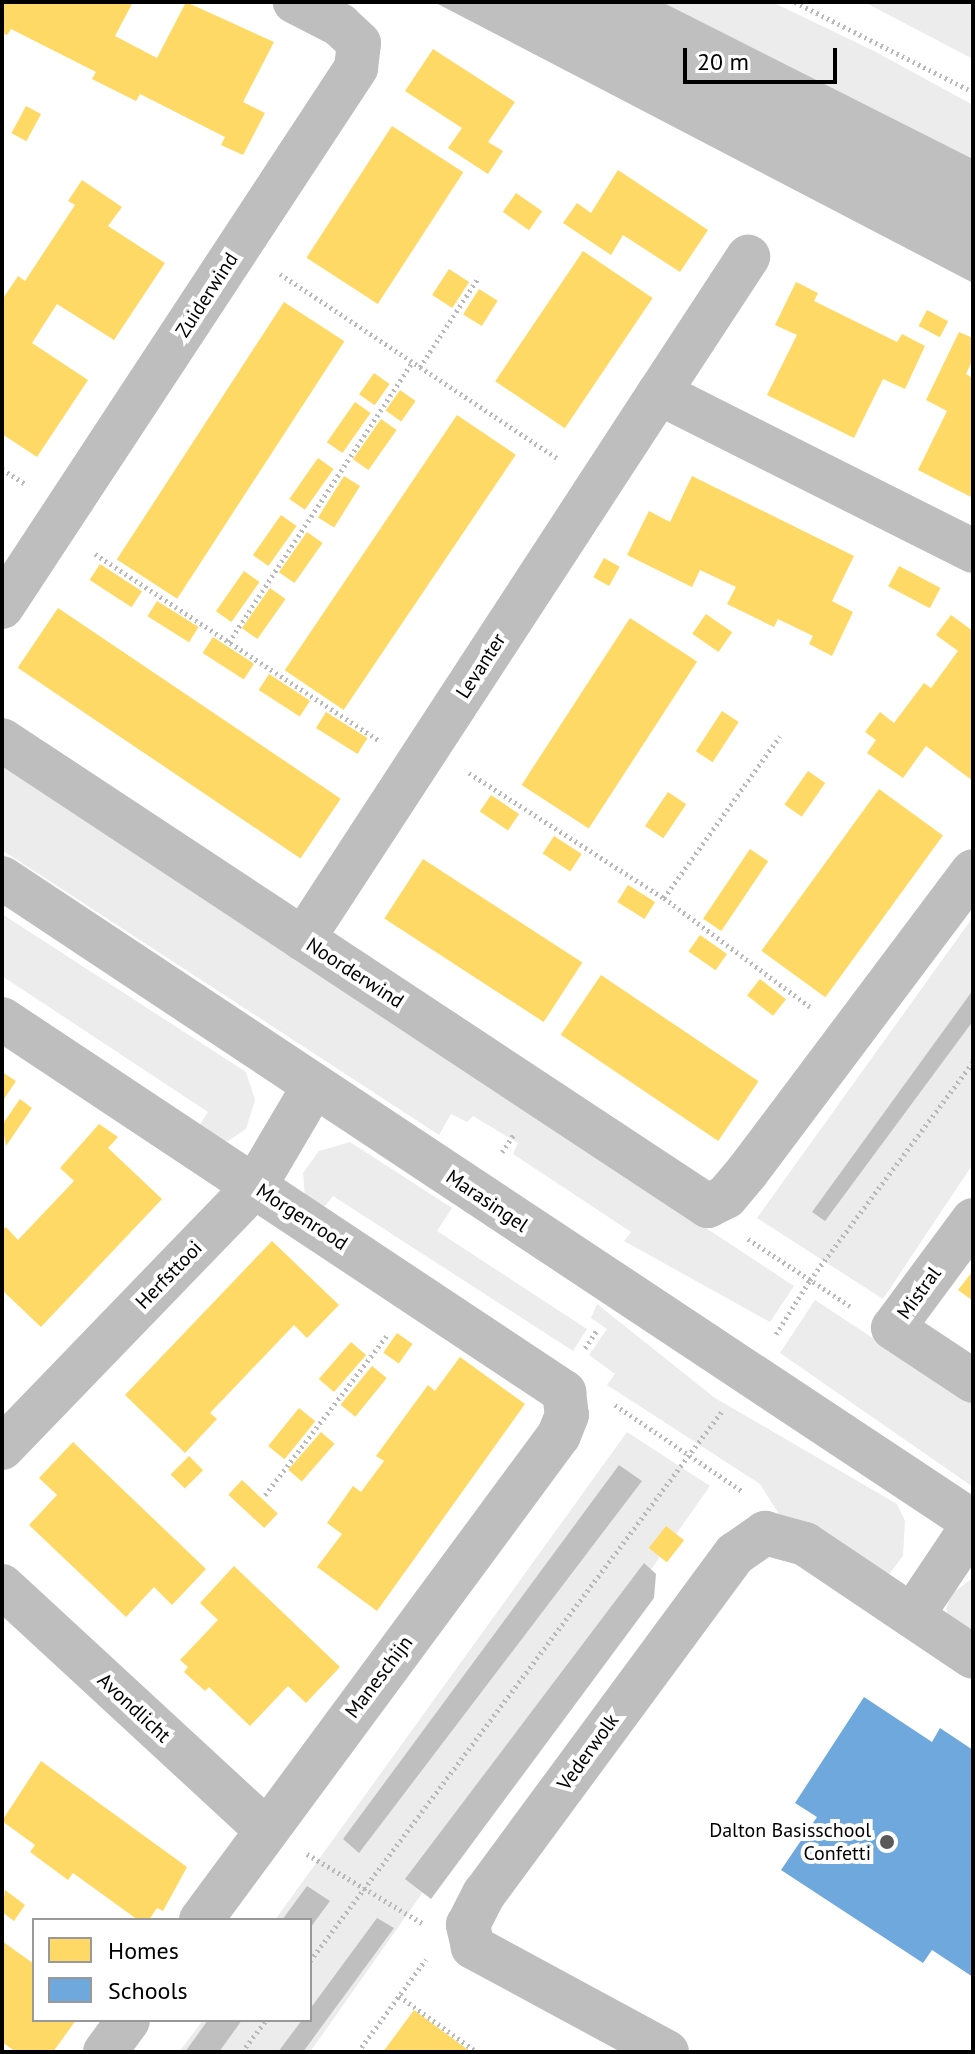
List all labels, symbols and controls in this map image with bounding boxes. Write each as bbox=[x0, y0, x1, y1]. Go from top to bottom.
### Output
scale bar bbox=[687, 32, 841, 82]
text: 20 m bbox=[697, 46, 749, 77]
street label: Zuiderwind bbox=[171, 248, 243, 342]
street label: Levanter bbox=[451, 629, 511, 703]
street label: Noorderwind bbox=[302, 933, 408, 1013]
street label: Marasingel bbox=[441, 1165, 533, 1237]
street label: Morgenrood bbox=[252, 1179, 352, 1255]
street label: Herfsttooi bbox=[131, 1236, 207, 1314]
street label: Mistral bbox=[892, 1262, 946, 1324]
street label: Maneschijn bbox=[340, 1631, 418, 1723]
street label: Avondlicht bbox=[93, 1668, 175, 1748]
street label: Vederwolk bbox=[552, 1709, 624, 1795]
place label: Dalton Basisschool Confetti bbox=[709, 1818, 871, 1865]
marker: Dalton Basisschool Confetti bbox=[878, 1833, 896, 1851]
legend bbox=[32, 1918, 312, 2022]
text: Homes bbox=[108, 1935, 179, 1966]
text: Schools bbox=[108, 1975, 188, 2006]

